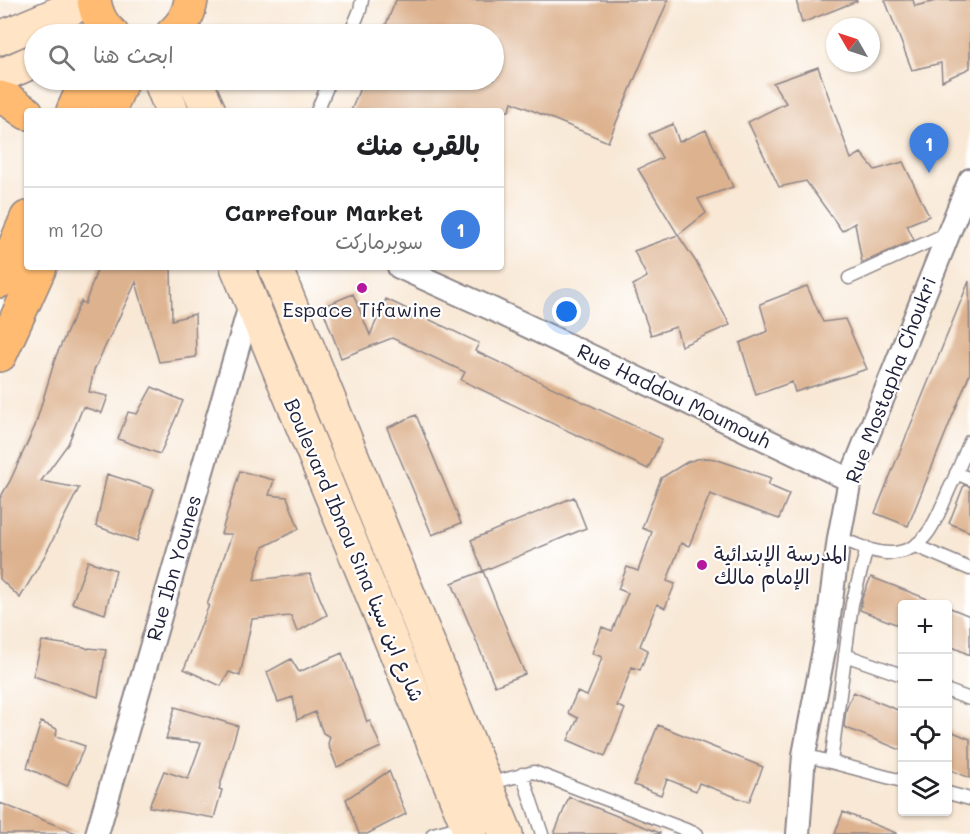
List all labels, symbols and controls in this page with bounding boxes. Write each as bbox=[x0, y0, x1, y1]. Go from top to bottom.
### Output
north arrow bbox=[826, 18, 880, 72]
search box bbox=[24, 24, 504, 90]
text: ابحث هنا bbox=[93, 40, 174, 69]
icon: search bbox=[45, 41, 78, 74]
pin: 1 bbox=[910, 124, 948, 173]
text: بالقرب منك bbox=[357, 128, 480, 162]
text: Carrefour Market bbox=[225, 198, 423, 227]
text: 120 m bbox=[48, 216, 103, 242]
text: 1 bbox=[456, 216, 465, 242]
text: سوبرماركت bbox=[335, 228, 423, 254]
street label: Rue Mostapha Choukri bbox=[839, 273, 941, 487]
marker: Espace Tifawine bbox=[355, 281, 369, 295]
place label: Espace Tifawine bbox=[282, 296, 442, 322]
your location bbox=[552, 297, 581, 326]
street label: Rue Haddou Moumouh bbox=[573, 337, 776, 453]
street label: Boulevard Ibnou Sina شارع ابن سينا bbox=[277, 394, 431, 706]
street label: Rue Ibn Younes bbox=[140, 492, 206, 644]
place label: المدرسة الإبتدائية الإمام مالك bbox=[714, 540, 848, 592]
marker: المدرسة الإبتدائية الإمام مالك bbox=[695, 558, 709, 572]
map controls bbox=[898, 600, 952, 816]
button: + bbox=[898, 600, 952, 654]
button: − bbox=[898, 654, 952, 708]
button: locate bbox=[898, 708, 952, 762]
button: layers bbox=[898, 762, 952, 816]

